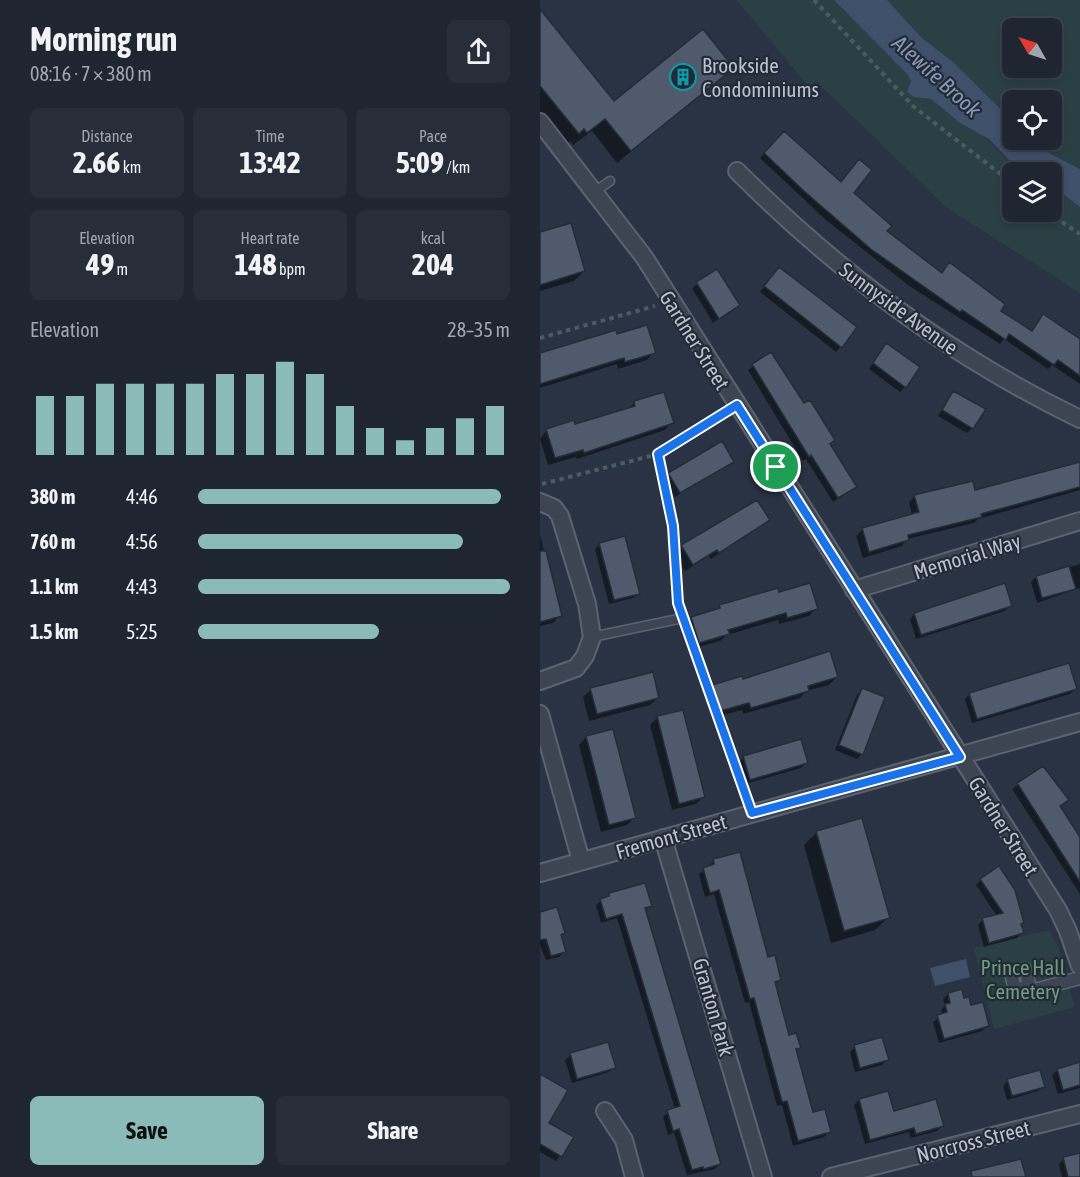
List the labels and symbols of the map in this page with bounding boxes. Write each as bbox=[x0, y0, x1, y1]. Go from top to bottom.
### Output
north arrow bbox=[1002, 18, 1062, 78]
water label: Alewife Brook bbox=[887, 29, 987, 123]
place label: Brookside Condominiums bbox=[702, 53, 819, 101]
building icon: Brookside Condominiums bbox=[668, 62, 698, 92]
street label: Sunnyside Avenue bbox=[835, 257, 963, 359]
street label: Gardner Street bbox=[655, 286, 735, 394]
pin bbox=[750, 441, 801, 492]
street label: Memorial Way bbox=[910, 528, 1024, 584]
street label: Gardner Street bbox=[964, 772, 1044, 880]
street label: Fremont Street bbox=[613, 809, 729, 863]
street label: Granton Park bbox=[689, 955, 739, 1059]
park label: Prince Hall Cemetery bbox=[981, 955, 1066, 1003]
street label: Norcross Street bbox=[914, 1115, 1032, 1167]

